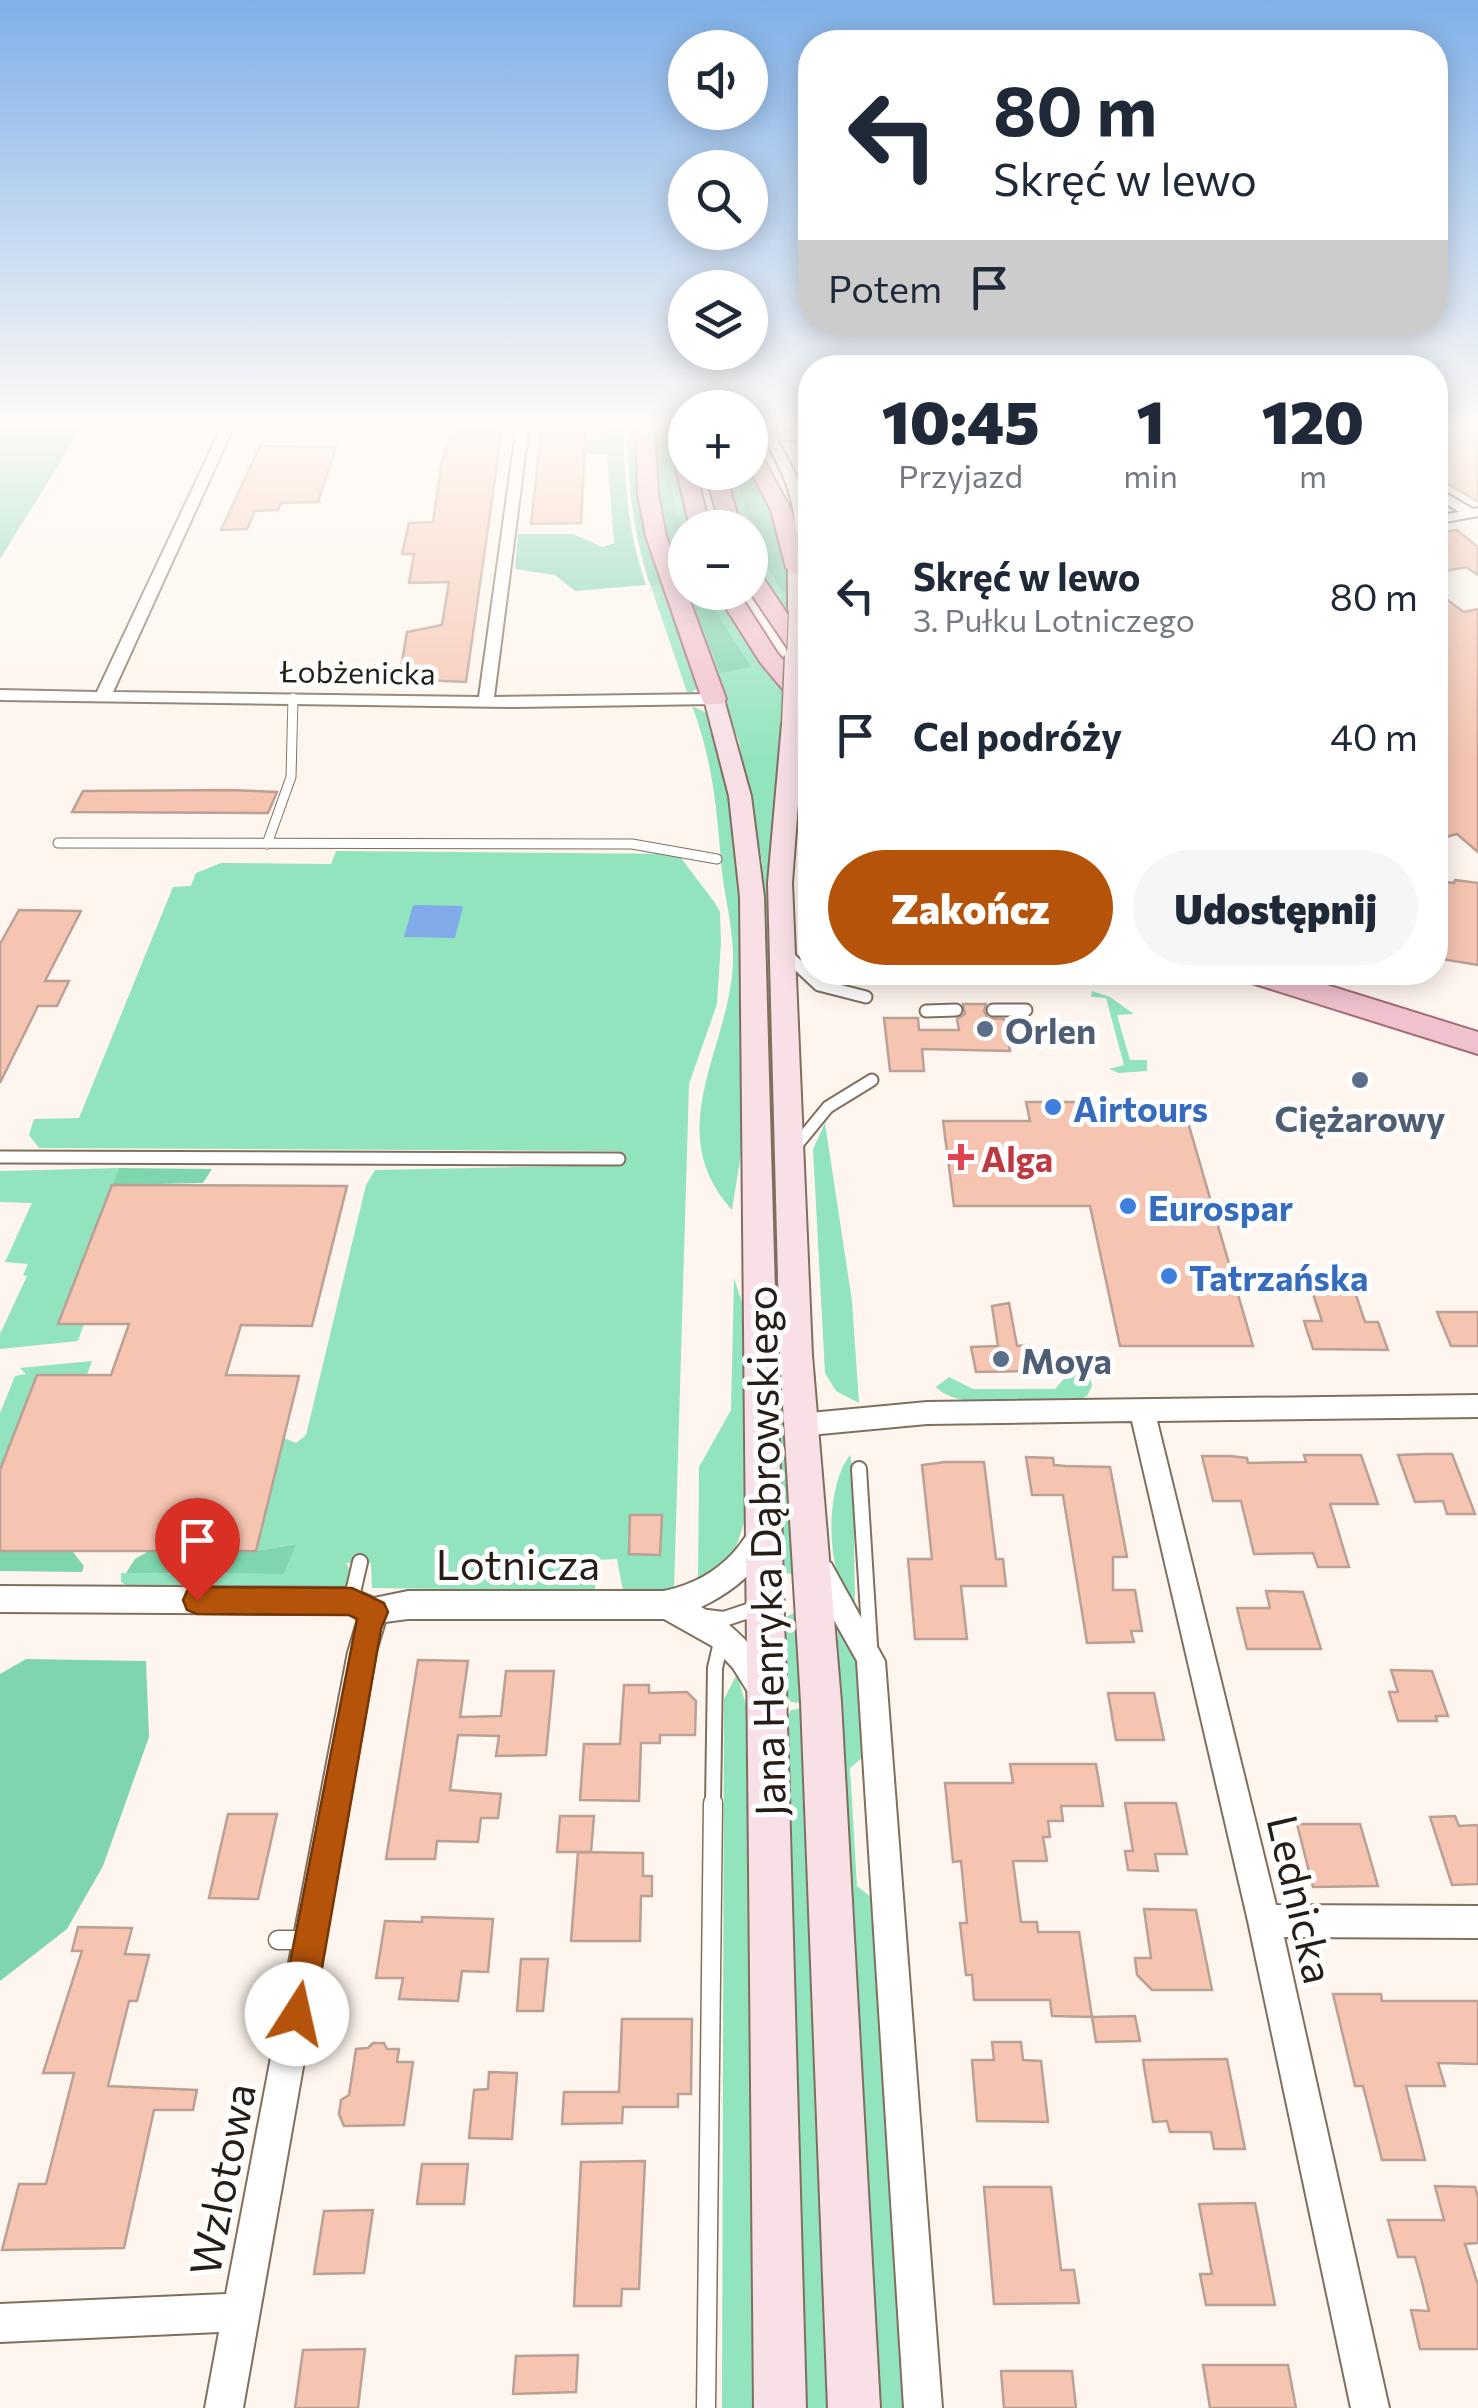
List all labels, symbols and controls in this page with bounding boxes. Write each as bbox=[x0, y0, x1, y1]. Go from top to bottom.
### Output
map controls bbox=[668, 30, 768, 610]
button: sound bbox=[668, 30, 768, 130]
text: 80 m bbox=[993, 65, 1157, 150]
icon: left bbox=[828, 70, 958, 200]
button: search bbox=[668, 150, 768, 250]
text: Skręć w lewo bbox=[993, 150, 1257, 205]
icon: arrive bbox=[962, 260, 1017, 315]
text: Potem bbox=[828, 264, 942, 311]
button: layers bbox=[668, 270, 768, 370]
text: 10:45 bbox=[882, 383, 1040, 456]
text: 1 bbox=[1137, 383, 1165, 456]
text: 120 bbox=[1262, 383, 1364, 456]
button: + bbox=[668, 390, 768, 490]
text: Przyjazd bbox=[898, 455, 1023, 495]
text: min bbox=[1123, 455, 1178, 495]
text: m bbox=[1299, 455, 1327, 495]
button: − bbox=[668, 510, 768, 610]
text: Skręć w lewo bbox=[913, 552, 1140, 599]
icon: left bbox=[828, 568, 883, 623]
text: 80 m bbox=[1330, 572, 1418, 619]
text: 3. Pułku Lotniczego bbox=[913, 599, 1195, 639]
street label: Łobżenicka bbox=[279, 651, 436, 691]
icon: arrive bbox=[828, 708, 883, 763]
text: Cel podróży bbox=[913, 712, 1122, 759]
text: 40 m bbox=[1330, 712, 1418, 759]
button: Zakończ bbox=[828, 850, 1113, 965]
button: Udostępnij bbox=[1133, 850, 1418, 965]
place label: Orlen bbox=[1005, 1008, 1096, 1051]
marker: Orlen bbox=[974, 1018, 996, 1040]
marker: Ciężarowy bbox=[1349, 1069, 1371, 1091]
place label: Airtours bbox=[1073, 1086, 1208, 1129]
marker: Airtours bbox=[1042, 1096, 1064, 1118]
place label: Ciężarowy bbox=[1275, 1096, 1446, 1139]
place label: Alga bbox=[981, 1136, 1053, 1179]
marker: Alga bbox=[950, 1146, 972, 1168]
place label: Eurospar bbox=[1148, 1185, 1293, 1228]
marker: Eurospar bbox=[1117, 1195, 1139, 1217]
place label: Tatrzańska bbox=[1189, 1255, 1368, 1298]
marker: Tatrzańska bbox=[1158, 1265, 1180, 1287]
street label: Jana Henryka Dąbrowskiego bbox=[733, 1285, 795, 1817]
place label: Moya bbox=[1021, 1338, 1112, 1381]
marker: Moya bbox=[990, 1348, 1012, 1370]
pin bbox=[155, 1498, 240, 1601]
icon: arrive bbox=[170, 1513, 225, 1568]
street label: Lotnicza bbox=[436, 1537, 600, 1589]
street label: Lednicka bbox=[1257, 1810, 1347, 1988]
position arrow bbox=[245, 1962, 349, 2066]
street label: Wzlotowa bbox=[177, 2079, 265, 2279]

